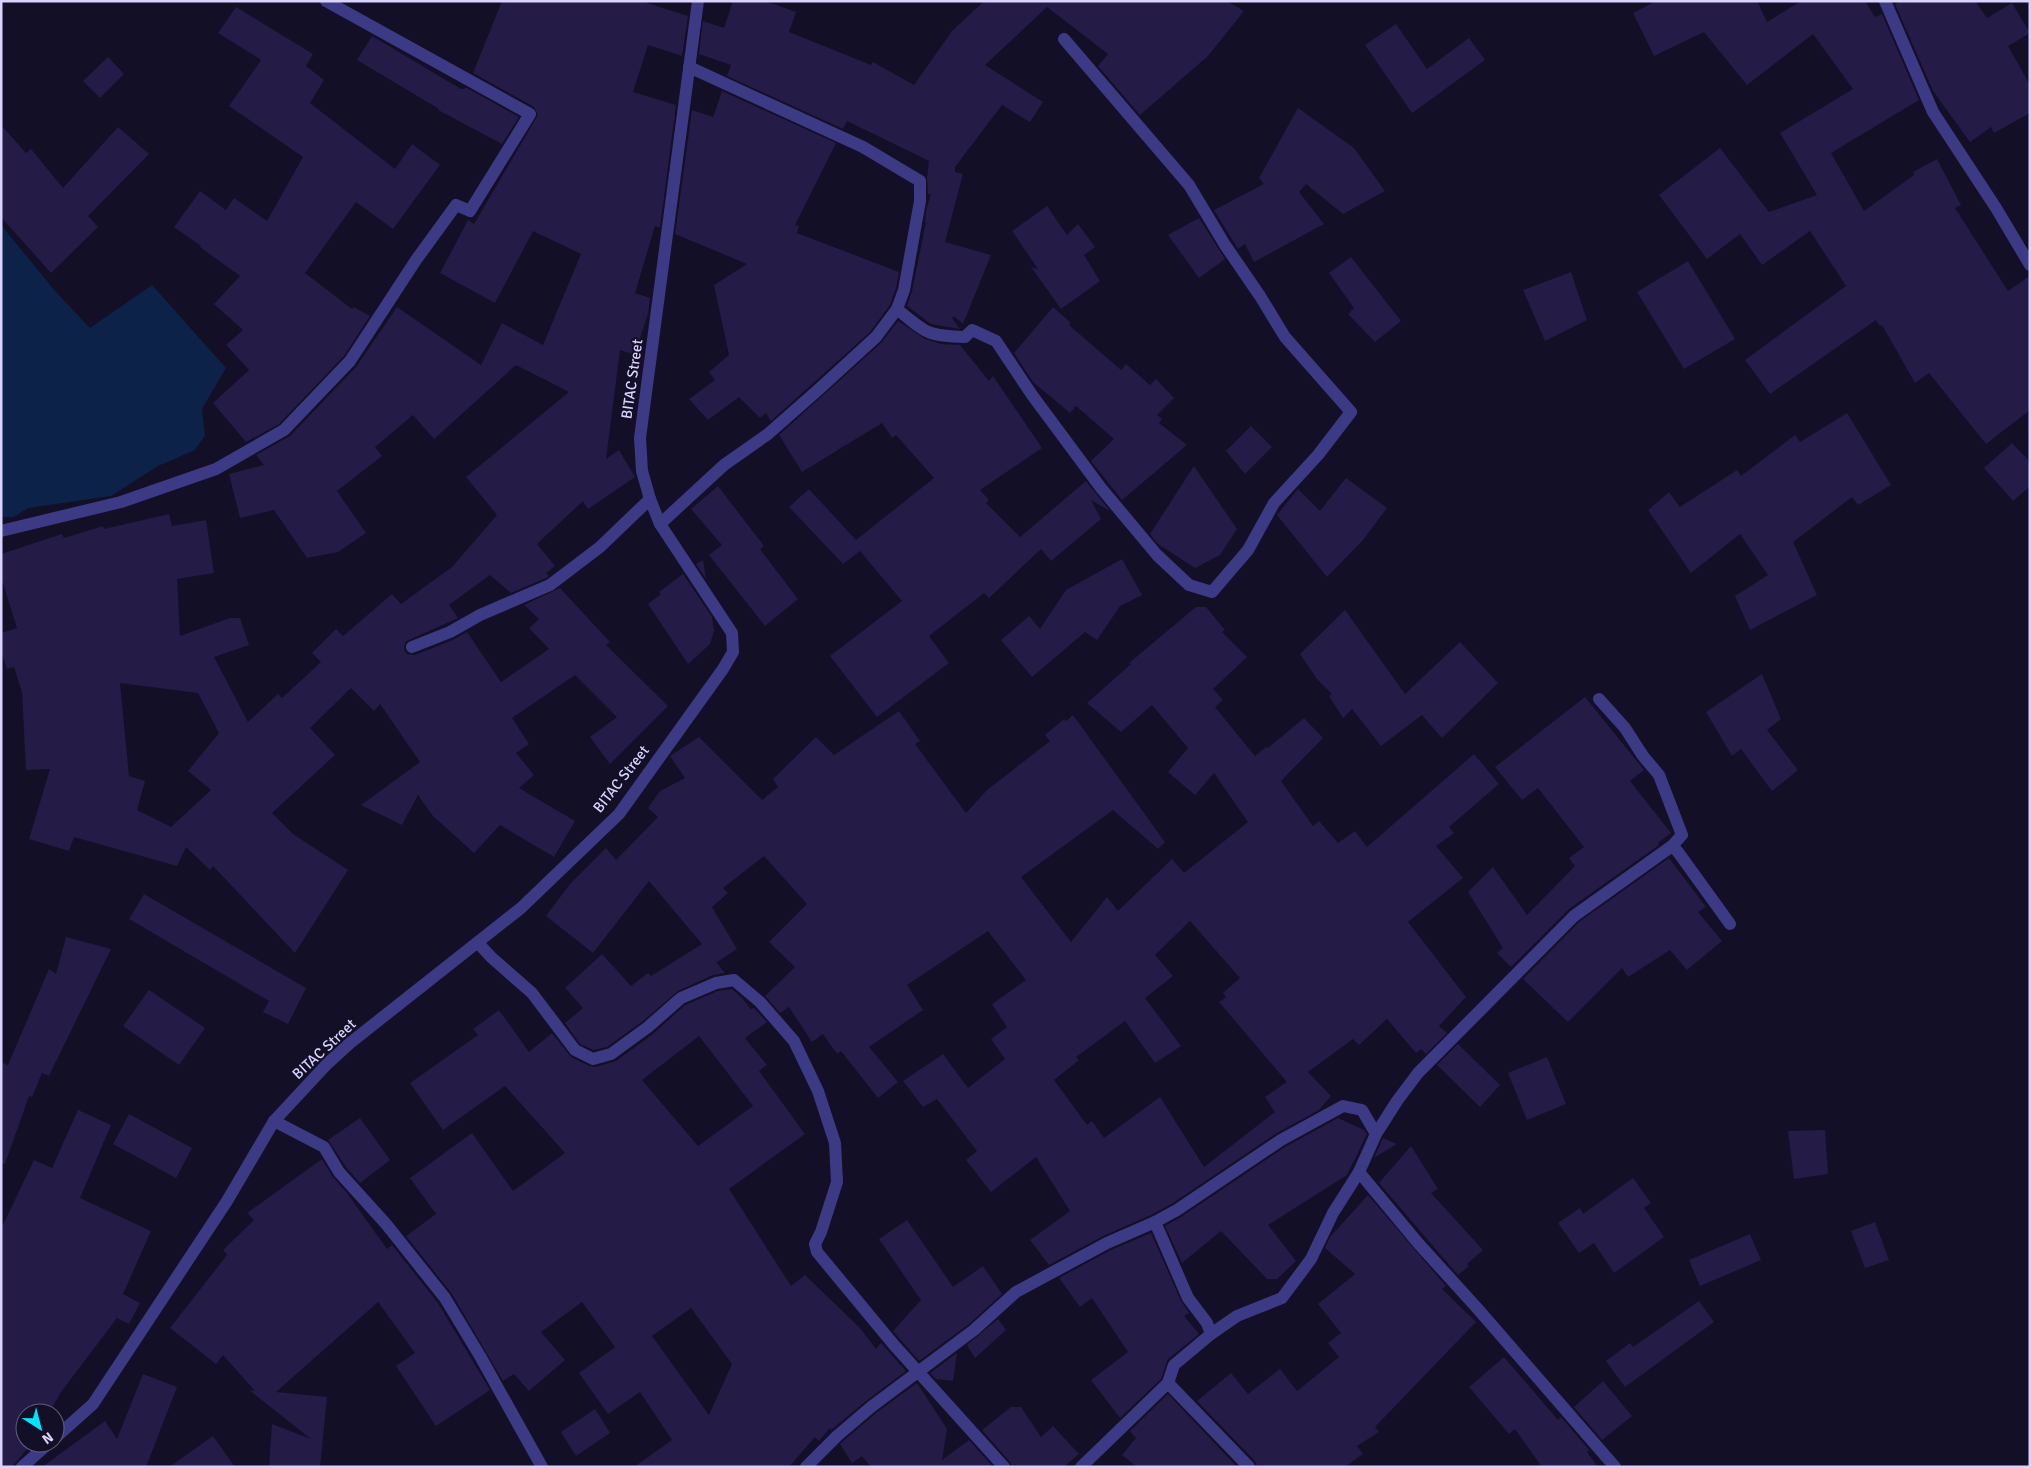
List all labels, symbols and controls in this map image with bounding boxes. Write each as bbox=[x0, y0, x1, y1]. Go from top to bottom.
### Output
street label: BITAC Street bbox=[617, 338, 647, 420]
street label: BITAC Street bbox=[589, 742, 653, 816]
street label: BITAC Street bbox=[288, 1015, 360, 1083]
north arrow bbox=[15, 1403, 65, 1453]
text: N bbox=[38, 1428, 56, 1448]

